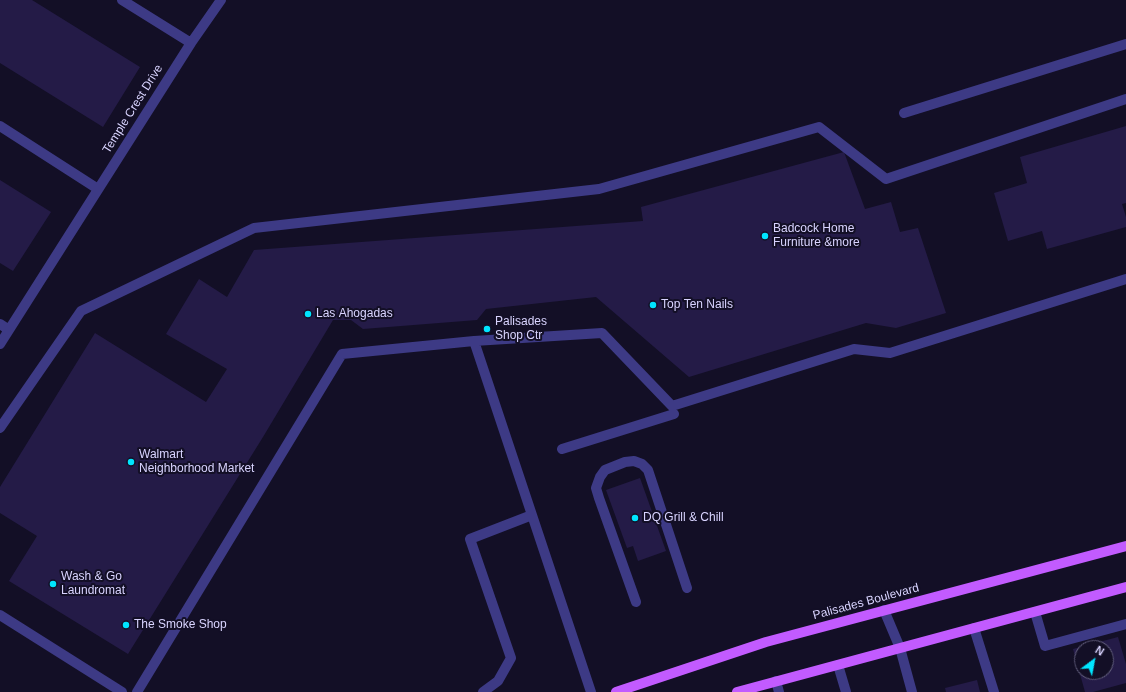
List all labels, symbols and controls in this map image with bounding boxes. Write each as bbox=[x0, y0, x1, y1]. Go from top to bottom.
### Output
street label: Temple Crest Drive bbox=[100, 62, 166, 156]
place label: Badcock Home Furniture &more bbox=[773, 222, 860, 250]
marker: Badcock Home Furniture &more bbox=[760, 231, 770, 241]
place label: Top Ten Nails bbox=[661, 298, 733, 312]
marker: Top Ten Nails bbox=[648, 300, 658, 310]
place label: Las Ahogadas bbox=[316, 307, 393, 321]
marker: Las Ahogadas bbox=[303, 309, 313, 319]
place label: Palisades Shop Ctr bbox=[495, 315, 547, 343]
marker: Palisades Shop Ctr bbox=[482, 324, 492, 334]
place label: Walmart Neighborhood Market bbox=[139, 448, 254, 476]
marker: Walmart Neighborhood Market bbox=[126, 457, 136, 467]
place label: DQ Grill & Chill bbox=[643, 511, 724, 525]
marker: DQ Grill & Chill bbox=[630, 513, 640, 523]
place label: Wash & Go Laundromat bbox=[61, 570, 125, 598]
marker: Wash & Go Laundromat bbox=[48, 579, 58, 589]
street label: Palisades Boulevard bbox=[811, 581, 921, 623]
place label: The Smoke Shop bbox=[134, 618, 227, 632]
marker: The Smoke Shop bbox=[121, 620, 131, 630]
north arrow bbox=[1074, 640, 1114, 680]
text: N bbox=[1093, 643, 1106, 658]

